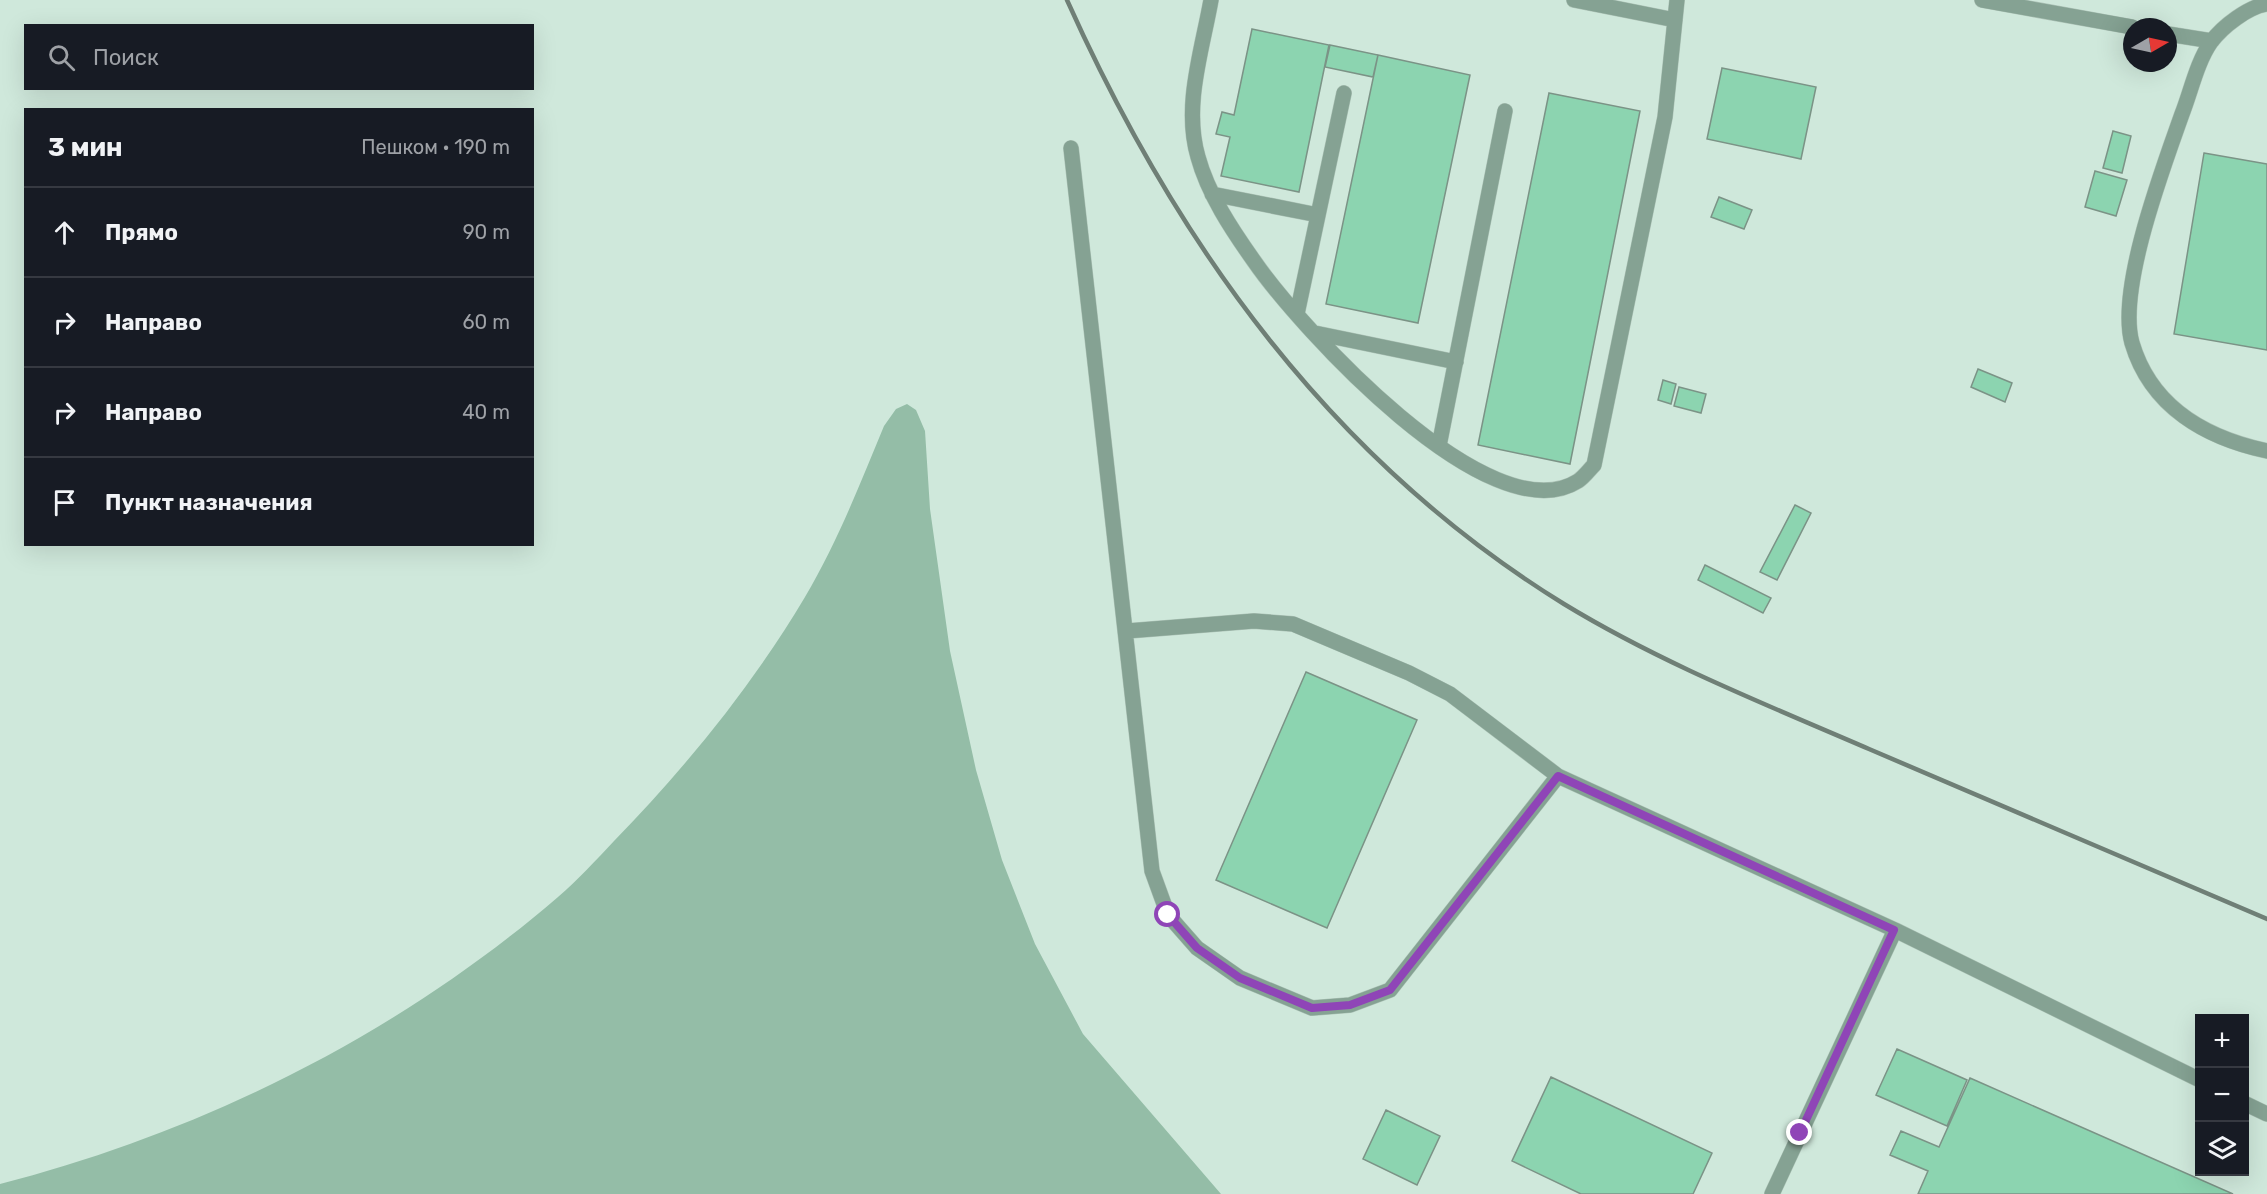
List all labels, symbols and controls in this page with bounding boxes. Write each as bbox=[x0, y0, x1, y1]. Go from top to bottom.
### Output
north arrow bbox=[2123, 18, 2177, 72]
search box bbox=[24, 24, 534, 90]
icon: search bbox=[45, 41, 78, 74]
text: Поиск bbox=[93, 44, 159, 71]
text: 3 мин bbox=[48, 132, 123, 163]
text: Пешком · 190 m bbox=[361, 135, 510, 159]
icon: ahead bbox=[48, 216, 81, 249]
text: Прямо bbox=[105, 219, 178, 246]
text: 90 m bbox=[463, 220, 510, 244]
icon: right bbox=[48, 306, 81, 339]
text: Направо bbox=[105, 309, 202, 336]
text: 60 m bbox=[463, 310, 510, 334]
icon: right bbox=[48, 396, 81, 429]
text: Направо bbox=[105, 399, 202, 426]
text: 40 m bbox=[462, 400, 510, 424]
icon: arrive bbox=[48, 486, 81, 519]
text: Пункт назначения bbox=[105, 489, 313, 516]
route start bbox=[1154, 901, 1180, 927]
map controls bbox=[2195, 1014, 2249, 1176]
button: + bbox=[2195, 1014, 2249, 1068]
button: − bbox=[2195, 1068, 2249, 1122]
route end bbox=[1786, 1119, 1812, 1145]
button: layers bbox=[2195, 1122, 2249, 1176]

